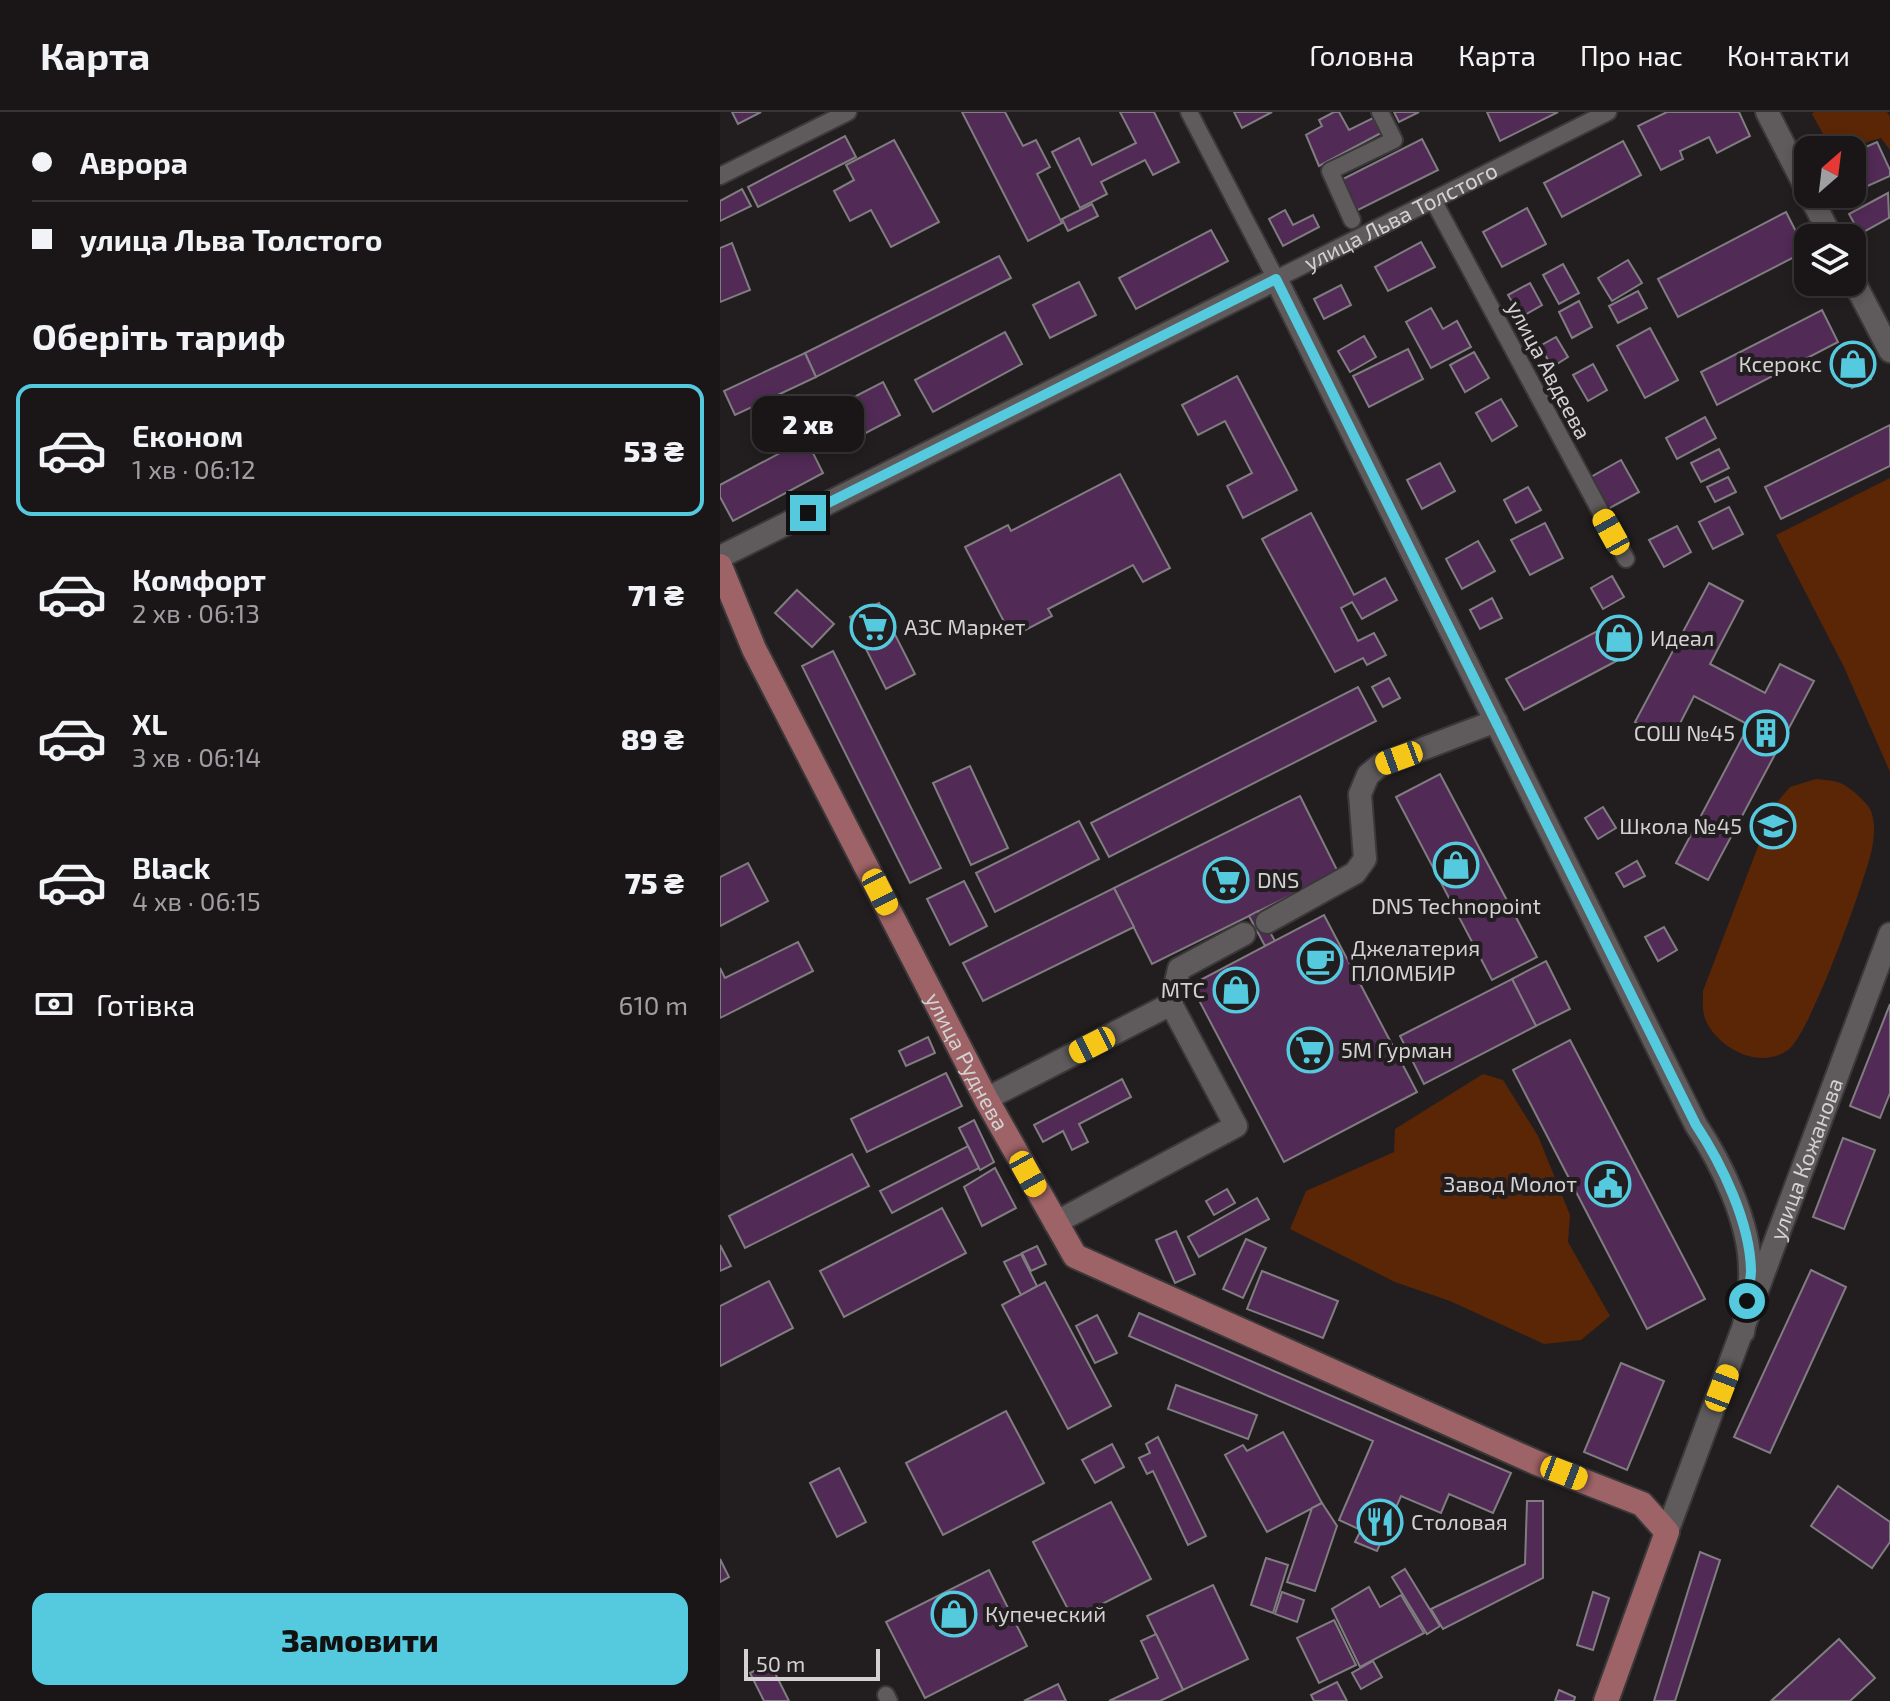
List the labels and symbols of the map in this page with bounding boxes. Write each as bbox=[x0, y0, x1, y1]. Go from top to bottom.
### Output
north arrow bbox=[1794, 136, 1866, 208]
street label: улица Льва Толстого bbox=[1299, 156, 1501, 276]
street label: улица Авдеева bbox=[1502, 296, 1597, 444]
shop icon: Ксерокс bbox=[1829, 340, 1877, 388]
place label: Ксерокс bbox=[1739, 350, 1822, 376]
callout: 2 хв bbox=[752, 397, 864, 453]
route end bbox=[790, 495, 826, 531]
car bbox=[1589, 505, 1633, 559]
supermarket icon: АЗС Маркет bbox=[849, 603, 897, 651]
place label: АЗС Маркет bbox=[904, 613, 1026, 639]
shop icon: Идеал bbox=[1595, 614, 1643, 662]
place label: Идеал bbox=[1650, 624, 1714, 650]
building icon: СОШ №45 bbox=[1742, 709, 1790, 757]
place label: СОШ №45 bbox=[1634, 719, 1735, 745]
car bbox=[1372, 739, 1426, 777]
school or university icon: Школа №45 bbox=[1749, 802, 1797, 850]
place label: Школа №45 bbox=[1619, 812, 1742, 838]
shop icon: DNS Technopoint bbox=[1432, 841, 1480, 889]
supermarket icon: DNS bbox=[1202, 856, 1250, 904]
car bbox=[858, 865, 902, 919]
place label: DNS bbox=[1257, 866, 1299, 892]
place label: DNS Technopoint bbox=[1371, 892, 1541, 918]
place label: Джелатерия ПЛОМБИР bbox=[1351, 934, 1480, 985]
cafe icon: Джелатерия ПЛОМБИР bbox=[1296, 937, 1344, 985]
shop icon: МТС bbox=[1212, 966, 1260, 1014]
place label: МТС bbox=[1161, 976, 1205, 1002]
street label: улица Руднева bbox=[920, 988, 1015, 1135]
car bbox=[1065, 1023, 1119, 1067]
supermarket icon: 5М Гурман bbox=[1286, 1026, 1334, 1074]
place label: 5М Гурман bbox=[1341, 1036, 1452, 1063]
street label: улица Кожанова bbox=[1763, 1074, 1847, 1244]
car bbox=[1006, 1147, 1050, 1201]
public building icon: Завод Молот bbox=[1584, 1160, 1632, 1208]
place label: Завод Молот bbox=[1443, 1170, 1577, 1196]
route start bbox=[1729, 1283, 1765, 1319]
car bbox=[1702, 1361, 1742, 1415]
car bbox=[1537, 1453, 1591, 1493]
restaurant icon: Столовая bbox=[1356, 1498, 1404, 1546]
place label: Столовая bbox=[1411, 1508, 1508, 1534]
shop icon: Купеческий bbox=[930, 1590, 978, 1638]
place label: Купеческий bbox=[985, 1600, 1106, 1627]
scale bar bbox=[744, 1645, 880, 1681]

